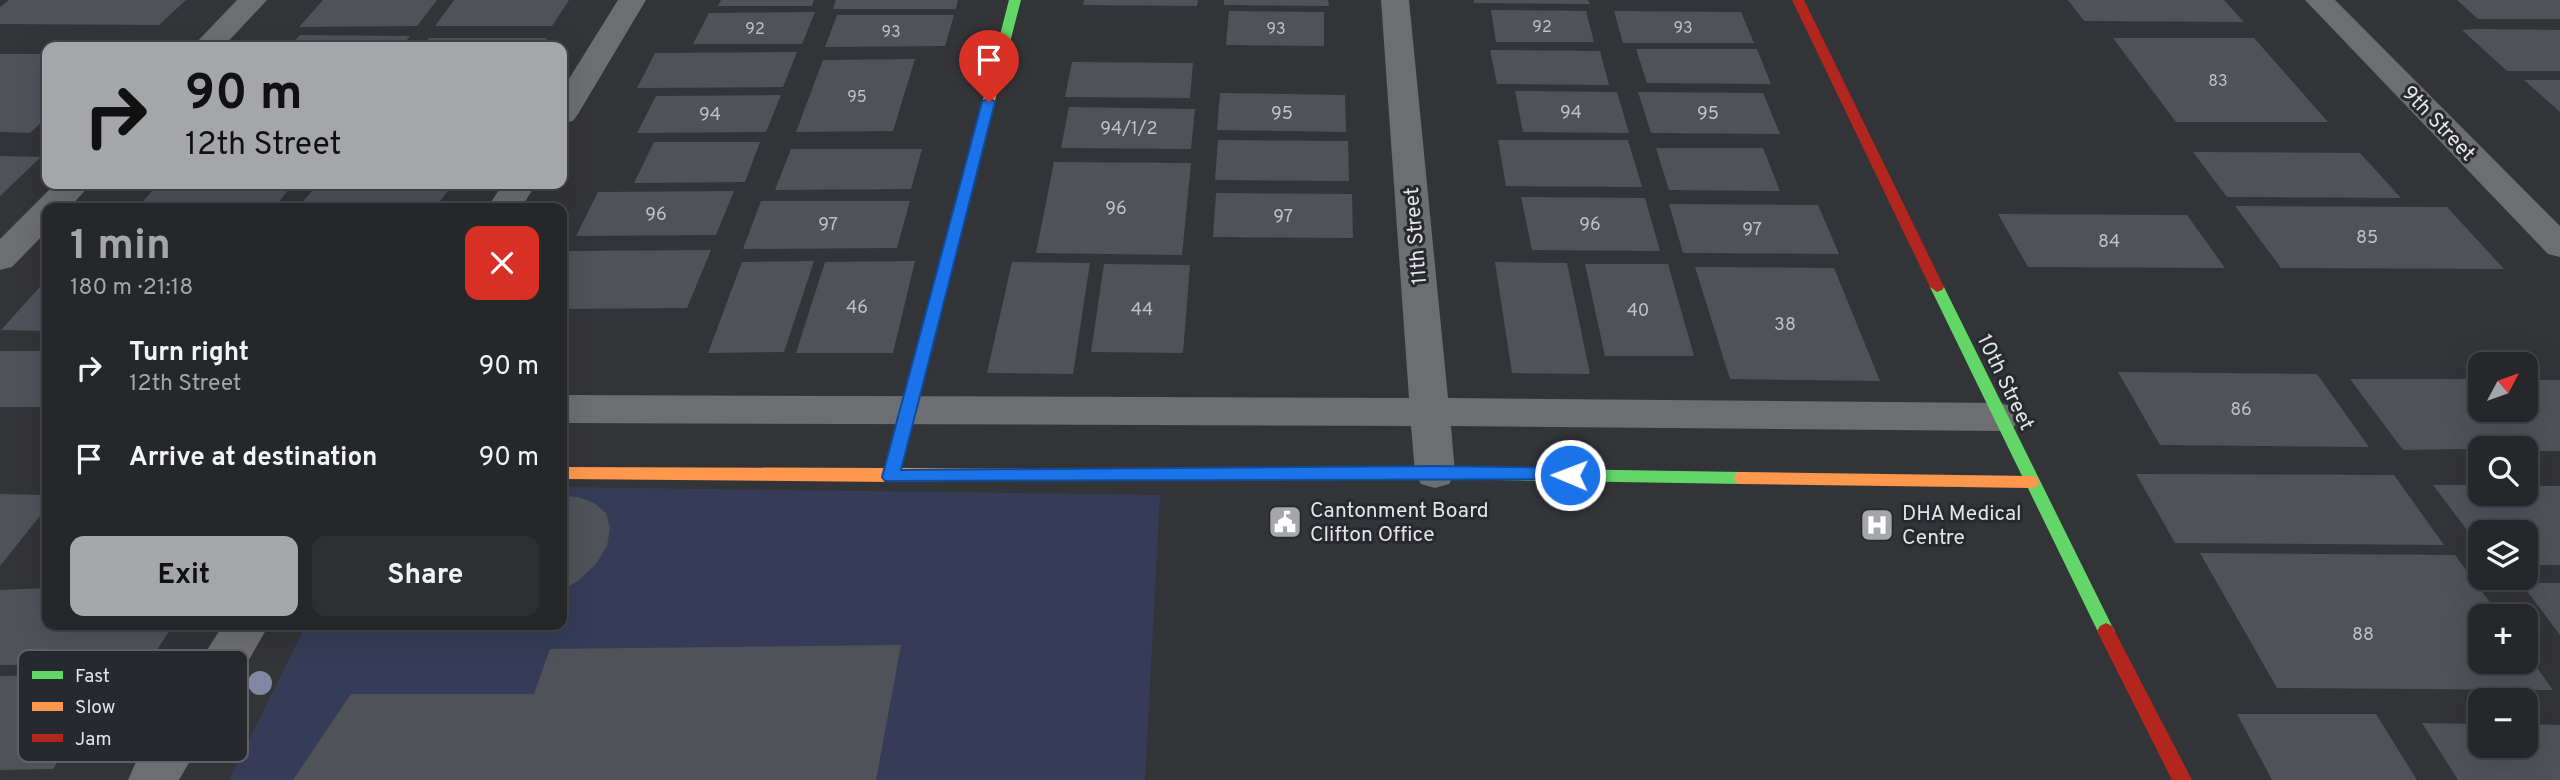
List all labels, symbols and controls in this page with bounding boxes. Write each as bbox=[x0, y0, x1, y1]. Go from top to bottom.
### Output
house number: 92 bbox=[1532, 18, 1552, 38]
house number: 93 bbox=[1673, 19, 1693, 39]
house number: 92 bbox=[745, 20, 765, 40]
house number: 93 bbox=[1266, 20, 1286, 40]
house number: 93 bbox=[881, 23, 901, 43]
pin bbox=[959, 30, 1019, 102]
icon: arrive bbox=[970, 41, 1008, 79]
text: 90 m bbox=[185, 65, 303, 127]
icon: right bbox=[70, 70, 161, 161]
house number: 83 bbox=[2208, 72, 2228, 92]
street label: 9th Street bbox=[2395, 81, 2481, 167]
house number: 95 bbox=[847, 88, 867, 108]
house number: 94 bbox=[1560, 102, 1582, 125]
house number: 95 bbox=[1271, 103, 1293, 126]
house number: 95 bbox=[1697, 103, 1719, 126]
house number: 94 bbox=[699, 104, 721, 127]
house number: 94/1/2 bbox=[1100, 118, 1158, 141]
text: 12th Street bbox=[185, 126, 342, 166]
street label: 11th Street bbox=[1399, 186, 1434, 286]
house number: 96 bbox=[1105, 198, 1127, 221]
house number: 96 bbox=[645, 204, 667, 227]
house number: 97 bbox=[1273, 206, 1293, 229]
house number: 97 bbox=[818, 214, 838, 237]
house number: 96 bbox=[1579, 214, 1601, 237]
house number: 97 bbox=[1742, 219, 1762, 242]
text: 1 min bbox=[70, 221, 171, 274]
button: close bbox=[465, 226, 539, 300]
house number: 85 bbox=[2356, 227, 2378, 250]
house number: 84 bbox=[2098, 231, 2120, 254]
text: 180 m · 21:18 bbox=[70, 274, 193, 303]
house number: 46 bbox=[846, 297, 868, 320]
house number: 44 bbox=[1131, 299, 1153, 322]
house number: 40 bbox=[1627, 300, 1649, 323]
house number: 38 bbox=[1774, 314, 1796, 337]
street label: 10th Street bbox=[1970, 330, 2039, 435]
text: Turn right bbox=[129, 337, 249, 370]
icon: right bbox=[70, 349, 108, 387]
text: 90 m bbox=[479, 351, 539, 384]
north arrow bbox=[2468, 352, 2538, 422]
map controls bbox=[2468, 352, 2538, 758]
text: 12th Street bbox=[129, 370, 242, 399]
house number: 86 bbox=[2230, 399, 2252, 422]
button: search bbox=[2468, 436, 2538, 506]
position arrow bbox=[1533, 438, 1607, 512]
icon: arrive bbox=[70, 440, 108, 478]
text: Arrive at destination bbox=[129, 442, 377, 475]
text: 90 m bbox=[479, 442, 539, 475]
place label: Cantonment Board Clifton Office bbox=[1310, 498, 1489, 549]
place label: DHA Medical Centre bbox=[1902, 501, 2021, 552]
public building icon: Cantonment Board Clifton Office bbox=[1266, 503, 1304, 541]
hospital icon: DHA Medical Centre bbox=[1858, 506, 1896, 544]
button: layers bbox=[2468, 520, 2538, 590]
button: Exit bbox=[70, 536, 298, 616]
button: Share bbox=[312, 536, 539, 616]
button: + bbox=[2468, 604, 2538, 674]
house number: 88 bbox=[2352, 624, 2374, 647]
legend bbox=[18, 650, 248, 762]
text: Fast bbox=[75, 665, 110, 689]
button: − bbox=[2468, 688, 2538, 758]
text: Slow bbox=[75, 696, 115, 720]
text: Jam bbox=[75, 728, 112, 752]

